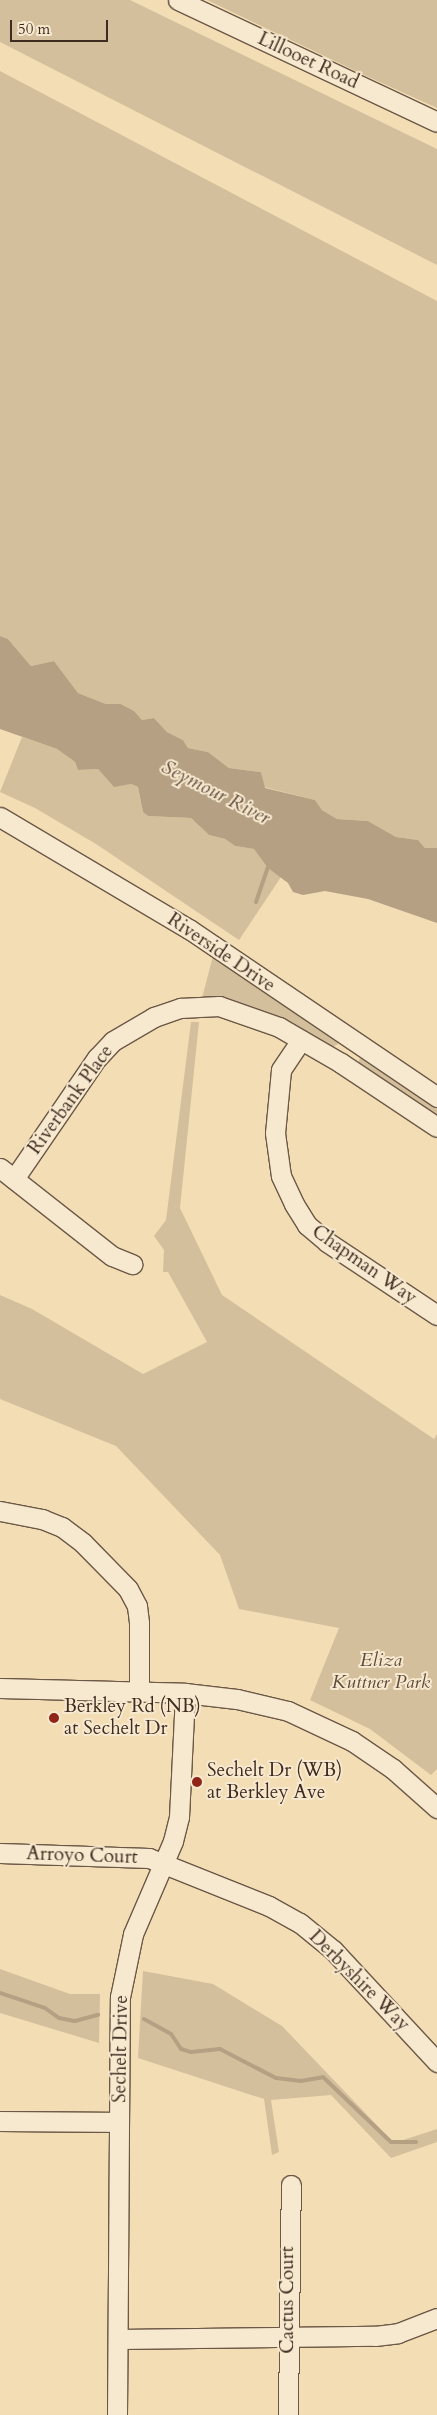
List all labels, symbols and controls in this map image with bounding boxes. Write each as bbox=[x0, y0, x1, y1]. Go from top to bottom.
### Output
scale bar bbox=[12, 10, 110, 42]
text: 50 m bbox=[18, 19, 50, 39]
street label: Lillooet Road bbox=[254, 28, 362, 94]
water label: Seymour River bbox=[158, 754, 274, 830]
street label: Riverside Drive bbox=[163, 909, 279, 997]
street label: Riverbank Place bbox=[24, 1041, 118, 1159]
street label: Chapman Way bbox=[307, 1220, 421, 1310]
park label: Eliza Kuttner Park bbox=[332, 1650, 430, 1694]
place label: Berkley Rd (NB) at Sechelt Dr bbox=[64, 1696, 201, 1740]
marker: Berkley Rd (NB) at Sechelt Dr bbox=[48, 1712, 60, 1724]
place label: Sechelt Dr (WB) at Berkley Ave bbox=[207, 1760, 342, 1804]
marker: Sechelt Dr (WB) at Berkley Ave bbox=[191, 1776, 203, 1788]
street label: Arroyo Court bbox=[26, 1843, 138, 1869]
street label: Derbyshire Way bbox=[304, 1926, 414, 2036]
street label: Sechelt Drive bbox=[109, 1995, 133, 2103]
street label: Cactus Court bbox=[277, 2246, 299, 2354]

